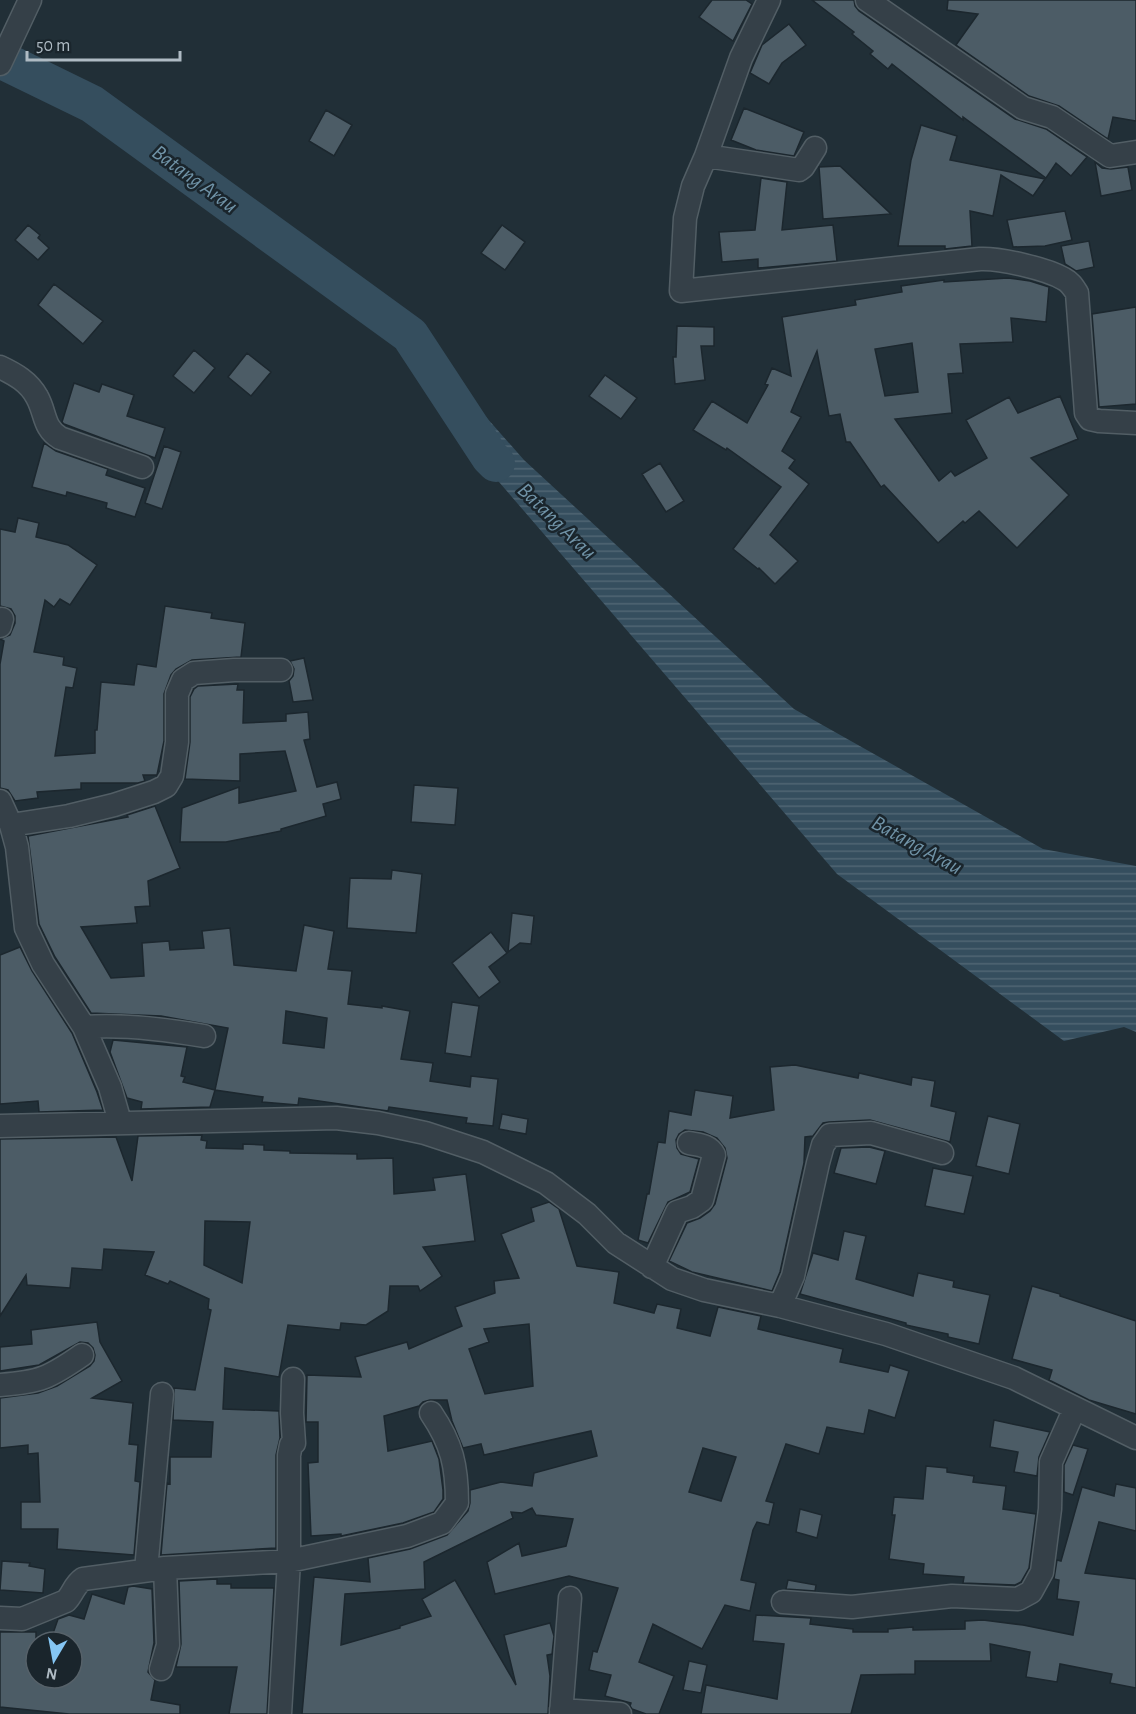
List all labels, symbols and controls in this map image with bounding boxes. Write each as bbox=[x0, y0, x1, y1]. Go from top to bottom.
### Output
scale bar bbox=[27, 24, 180, 62]
text: 50 m bbox=[36, 37, 70, 55]
water label: Batang Arau bbox=[148, 141, 242, 217]
water label: Batang Arau bbox=[513, 478, 601, 564]
water label: Batang Arau bbox=[868, 811, 966, 879]
north arrow bbox=[24, 1630, 84, 1690]
text: N bbox=[45, 1665, 58, 1683]

